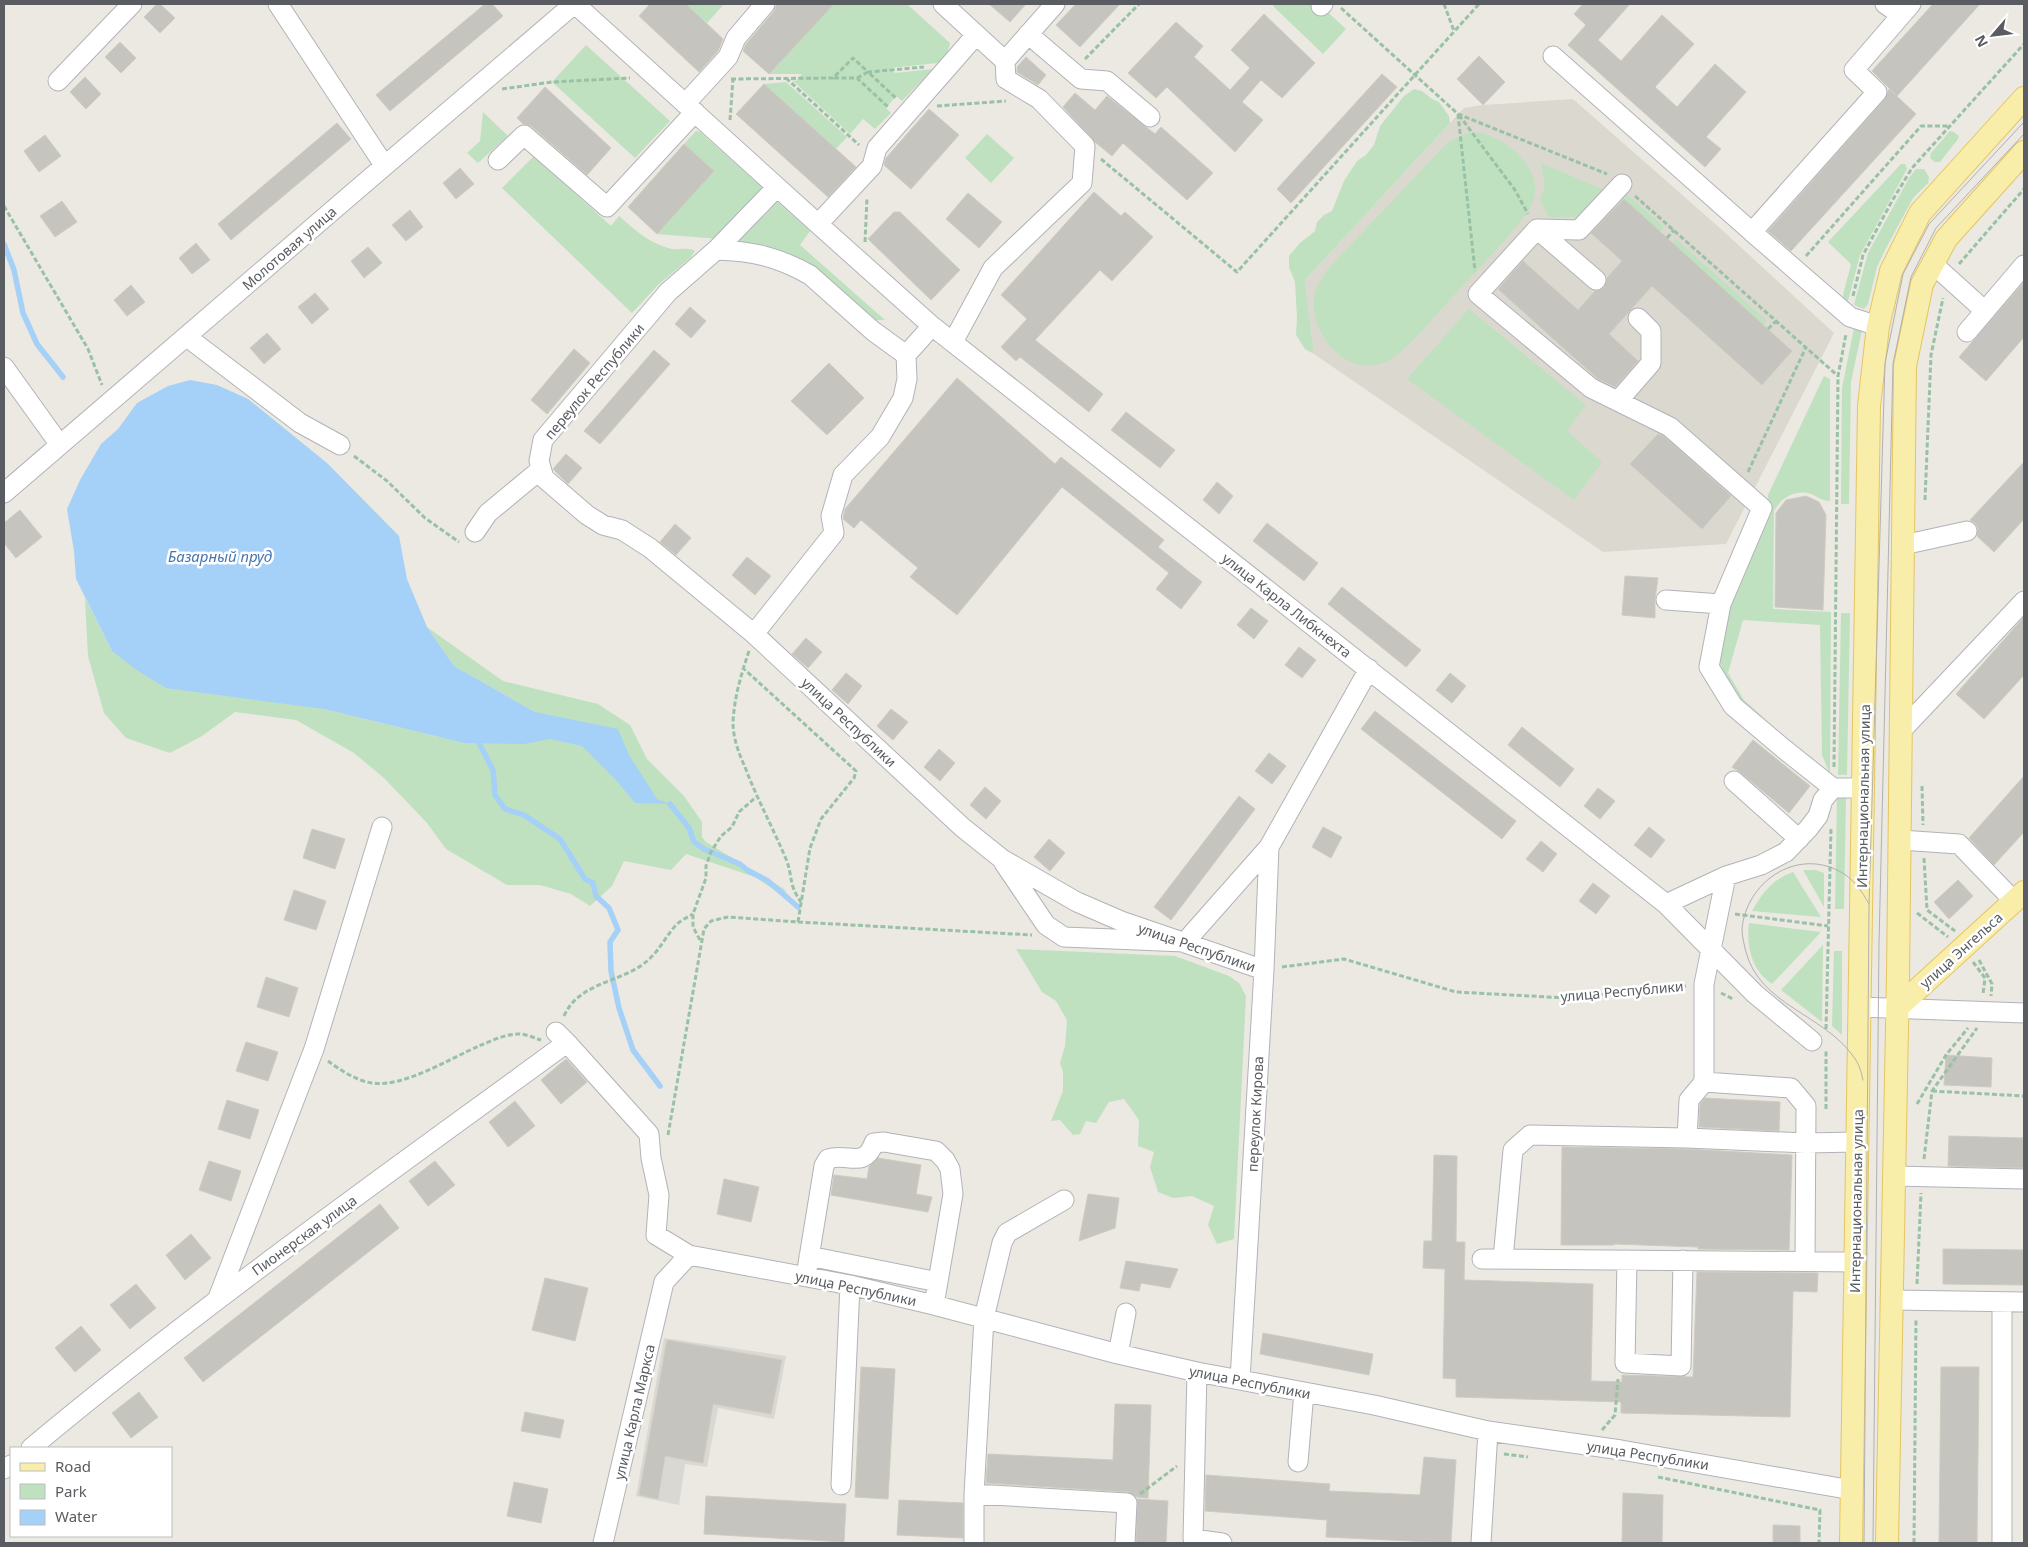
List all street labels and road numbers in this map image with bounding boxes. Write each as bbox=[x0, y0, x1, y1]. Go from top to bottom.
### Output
street label: Молотовая улица bbox=[238, 202, 340, 294]
street label: переулок Республики bbox=[540, 319, 648, 443]
street label: улица Карла Либкнехта bbox=[1218, 548, 1356, 662]
street label: улица Республики bbox=[797, 673, 901, 771]
street label: Интернациональная улица bbox=[1852, 704, 1874, 888]
street label: улица Энгельса bbox=[1916, 908, 2006, 992]
street label: улица Республики bbox=[1136, 918, 1258, 976]
street label: улица Республики bbox=[1560, 976, 1684, 1006]
street label: переулок Кирова bbox=[1242, 1056, 1268, 1172]
street label: Интернациональная улица bbox=[1845, 1109, 1867, 1293]
street label: Пионерская улица bbox=[248, 1190, 360, 1280]
street label: улица Республики bbox=[794, 1266, 918, 1310]
street label: улица Карла Маркса bbox=[609, 1342, 659, 1482]
street label: улица Республики bbox=[1188, 1361, 1312, 1403]
street label: улица Республики bbox=[1586, 1436, 1710, 1474]

